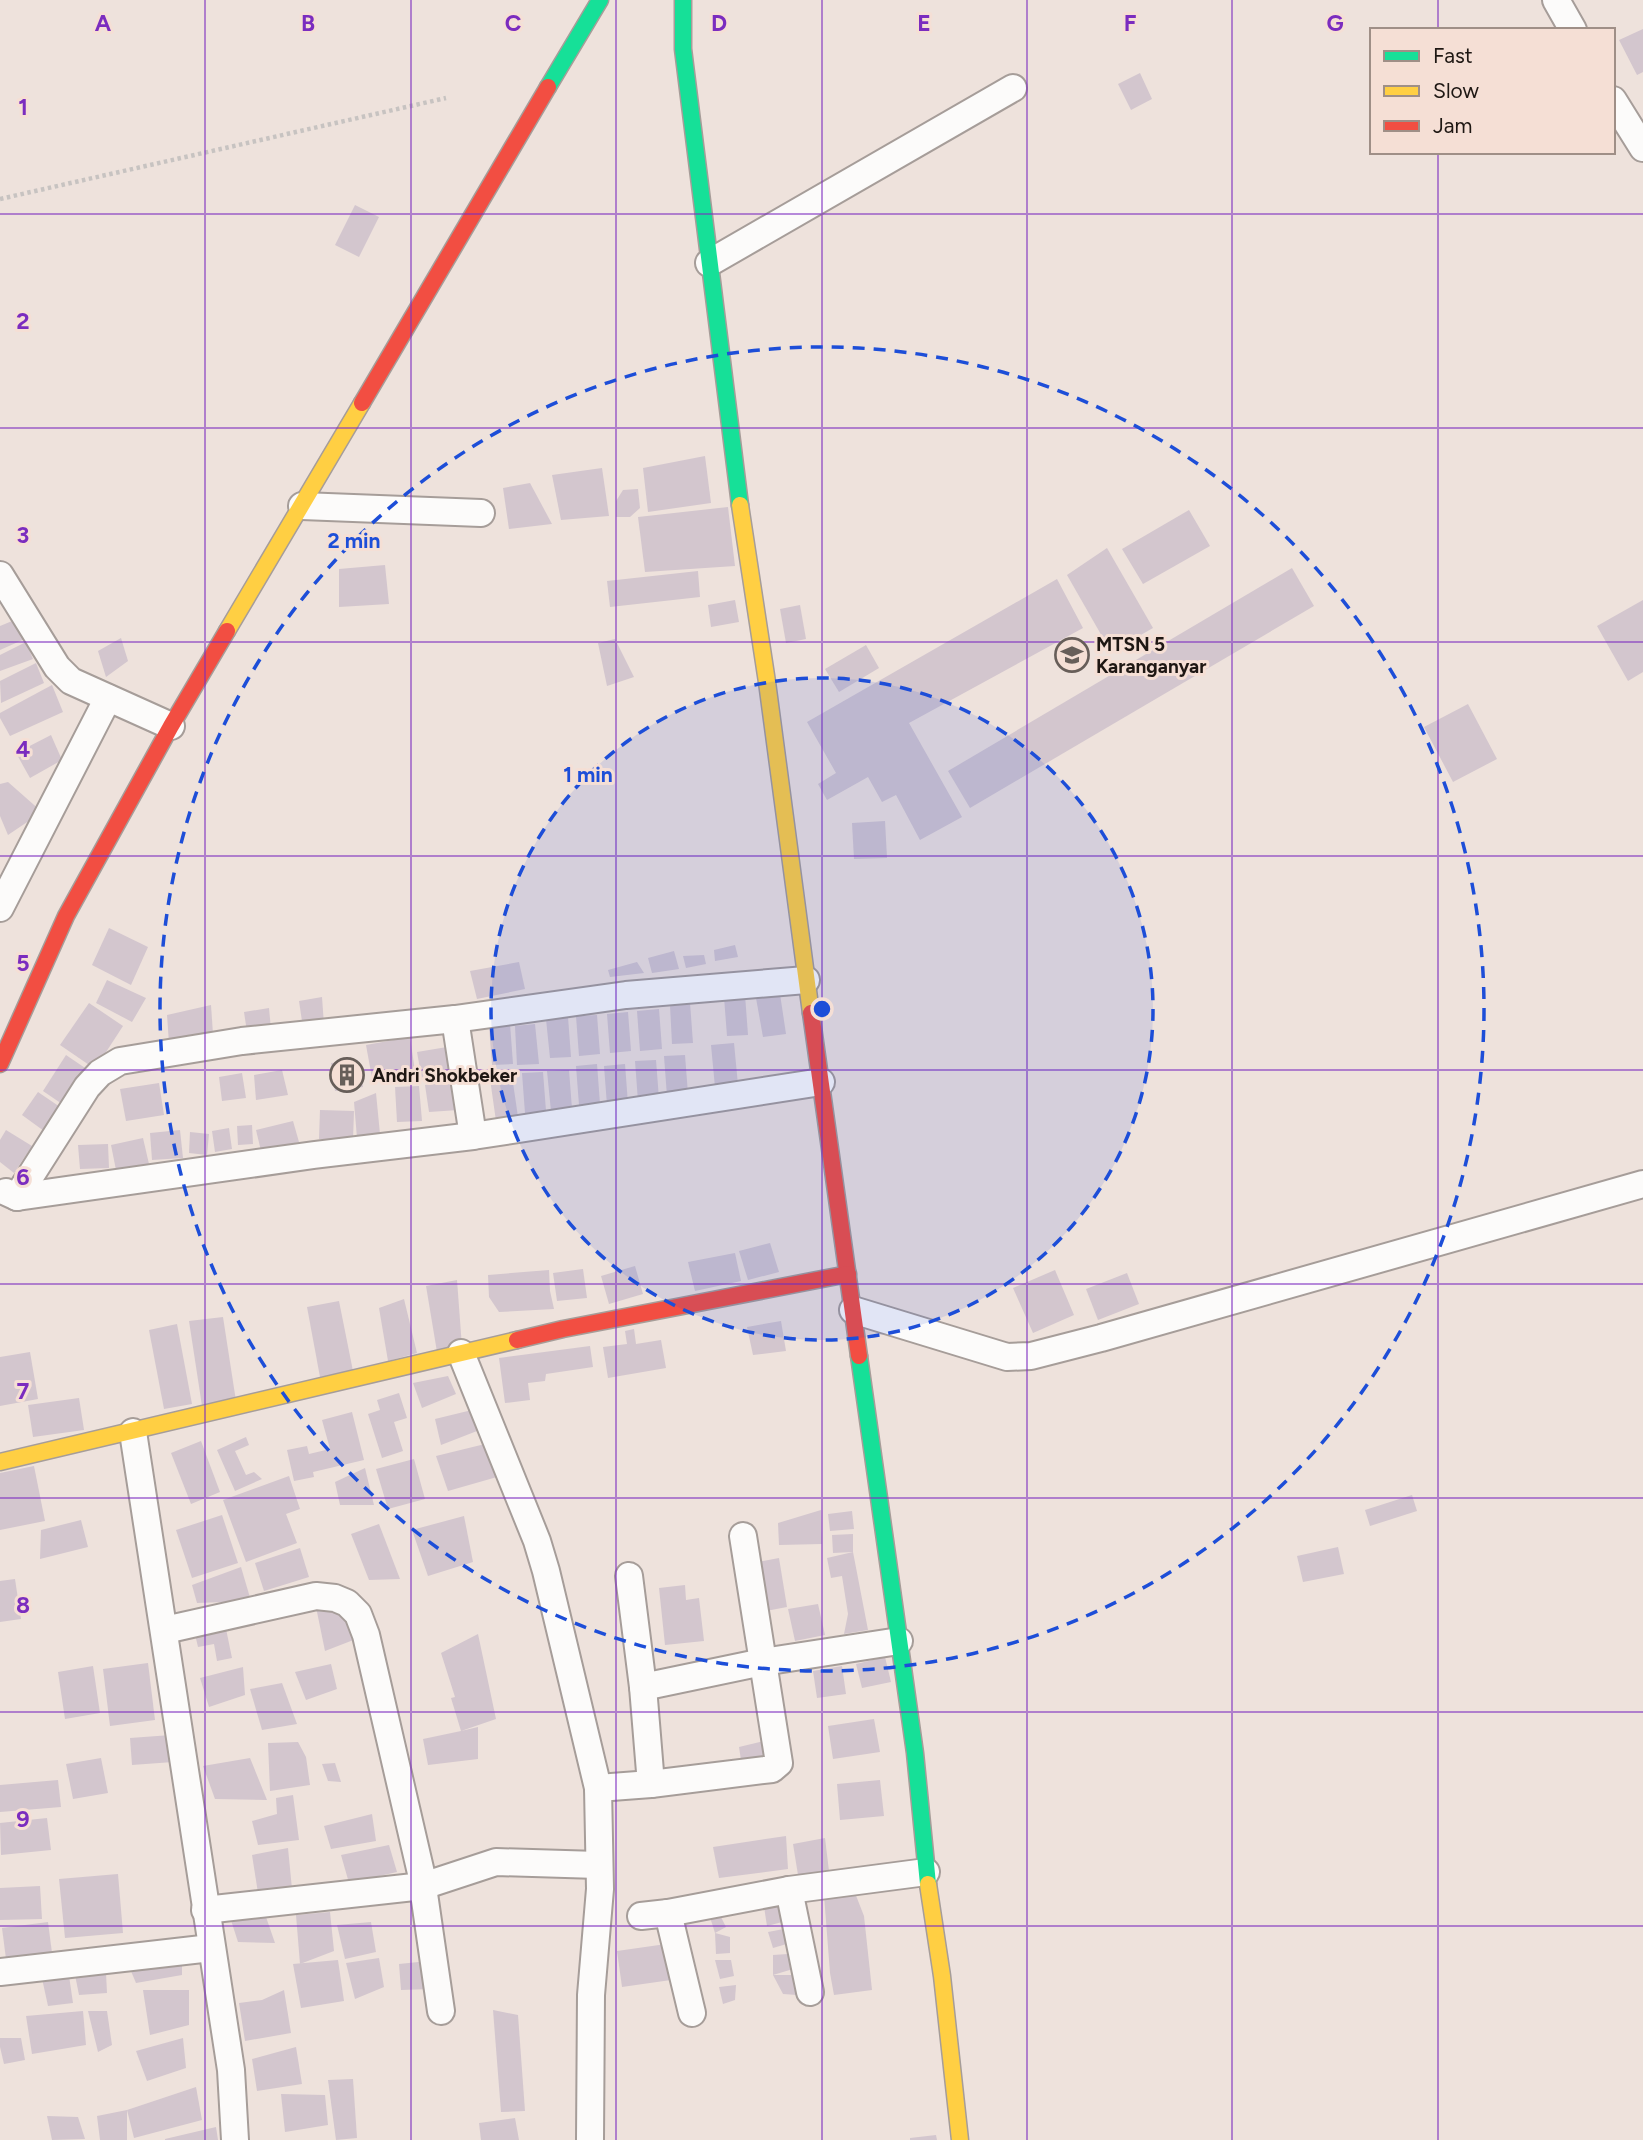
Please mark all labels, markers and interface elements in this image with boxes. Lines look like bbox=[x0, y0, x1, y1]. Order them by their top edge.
text: A bbox=[95, 9, 112, 37]
text: B bbox=[301, 9, 315, 37]
text: C bbox=[505, 9, 522, 37]
text: D bbox=[711, 9, 727, 37]
text: E bbox=[917, 9, 931, 37]
text: F bbox=[1124, 9, 1137, 37]
text: G bbox=[1326, 9, 1344, 37]
legend bbox=[1370, 28, 1615, 154]
text: Fast bbox=[1433, 43, 1473, 68]
text: Slow bbox=[1433, 78, 1479, 103]
text: 1 bbox=[18, 93, 28, 121]
text: Jam bbox=[1433, 113, 1472, 138]
text: 2 bbox=[16, 307, 30, 335]
text: 3 bbox=[17, 521, 29, 549]
text: 2 min bbox=[328, 528, 380, 553]
place label: MTSN 5 Karanganyar bbox=[1096, 633, 1206, 678]
school or university icon: MTSN 5 Karanganyar bbox=[1053, 636, 1091, 674]
text: 4 bbox=[16, 735, 30, 763]
text: 1 min bbox=[563, 762, 613, 787]
text: 5 bbox=[16, 949, 30, 977]
centre of rings bbox=[810, 997, 834, 1021]
building icon: Andri Shokbeker bbox=[328, 1056, 366, 1094]
place label: Andri Shokbeker bbox=[372, 1064, 517, 1087]
text: 6 bbox=[16, 1163, 30, 1191]
text: 7 bbox=[17, 1377, 30, 1405]
text: 8 bbox=[16, 1591, 30, 1619]
text: 9 bbox=[16, 1805, 30, 1833]

